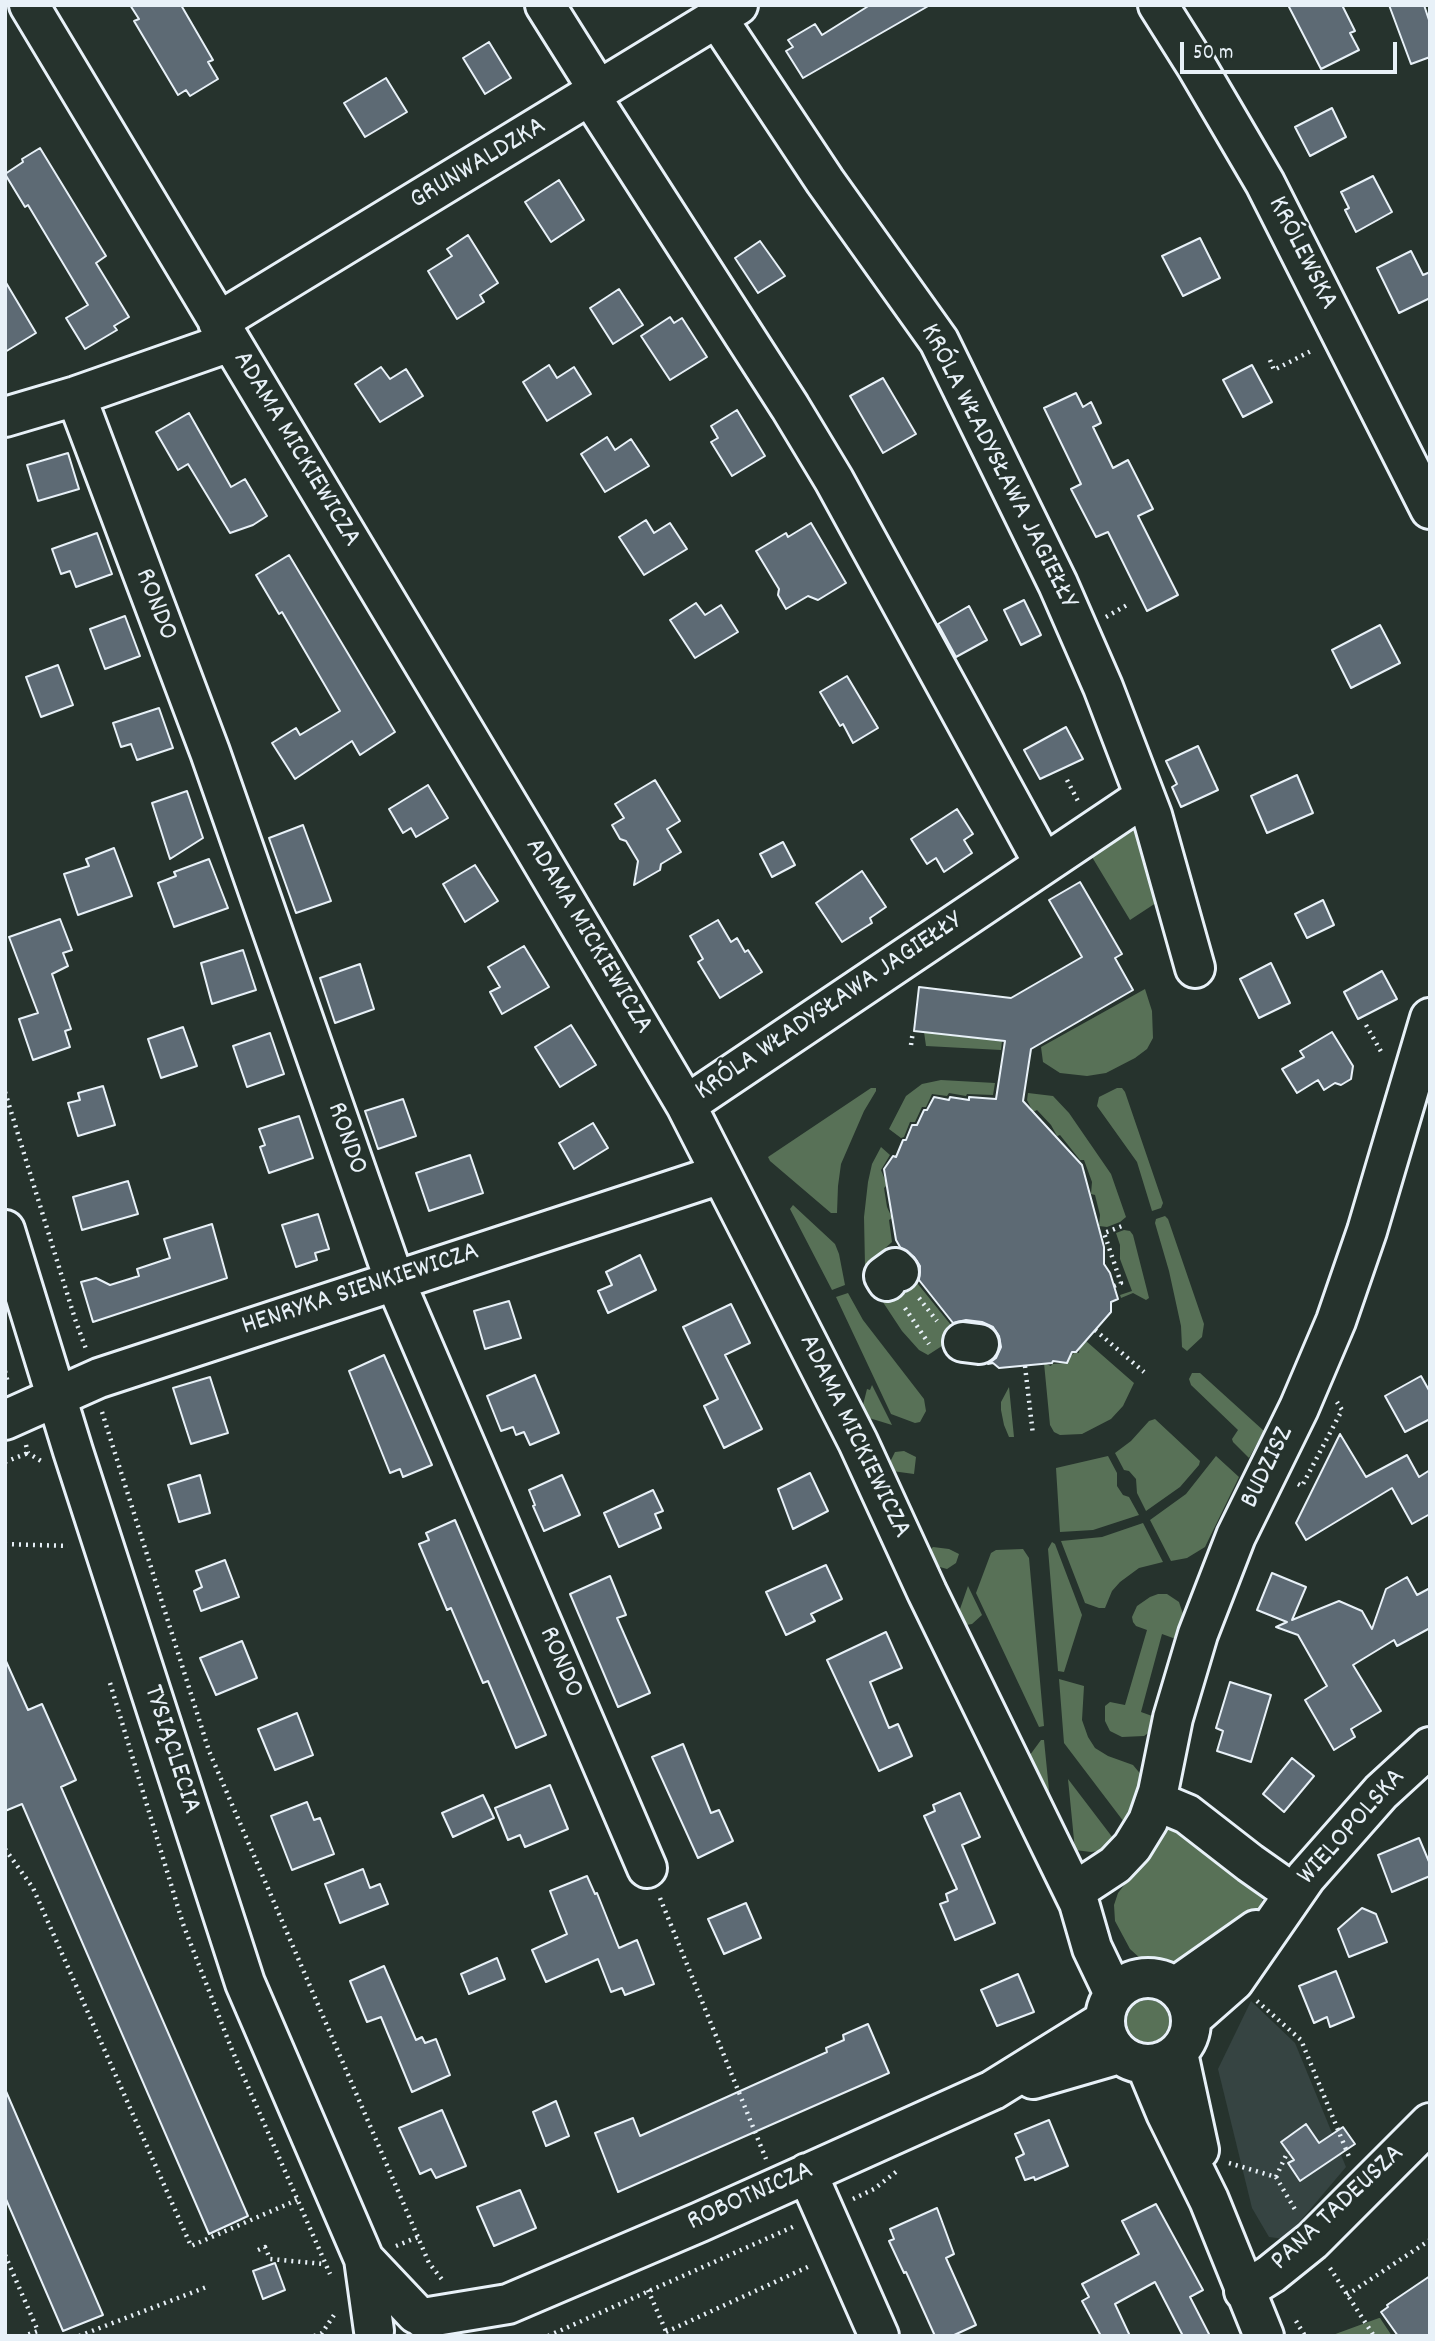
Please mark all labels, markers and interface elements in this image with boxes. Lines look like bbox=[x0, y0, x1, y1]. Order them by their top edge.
scale bar bbox=[1183, 28, 1400, 72]
text: 50 m bbox=[1193, 39, 1233, 69]
street label: GRUNWALDZKA bbox=[405, 111, 553, 219]
street label: KRÓLEWSKA bbox=[1258, 192, 1344, 316]
street label: KRÓLA WŁADYSŁAWA JAGIEŁŁY bbox=[911, 319, 1083, 615]
street label: ADAMA MICKIEWICZA bbox=[223, 346, 367, 554]
street label: RONDO bbox=[125, 564, 183, 646]
street label: ADAMA MICKIEWICZA bbox=[515, 833, 659, 1041]
street label: KRÓLA WŁADYSŁAWA JAGIEŁŁY bbox=[690, 906, 970, 1110]
street label: RONDO bbox=[317, 1099, 373, 1179]
street label: HENRYKA SIENKIEWICZA bbox=[238, 1237, 484, 1345]
street label: ADAMA MICKIEWICZA bbox=[789, 1330, 917, 1544]
street label: BUDZISZ bbox=[1235, 1422, 1303, 1514]
street label: RONDO bbox=[529, 1622, 589, 1704]
street label: TYSIĄCLECIA bbox=[133, 1681, 207, 1819]
street label: WIELOPOLSKA bbox=[1292, 1763, 1414, 1893]
street label: PANA TADEUSZA bbox=[1265, 2139, 1413, 2279]
street label: ROBOTNICZA bbox=[683, 2155, 819, 2241]

